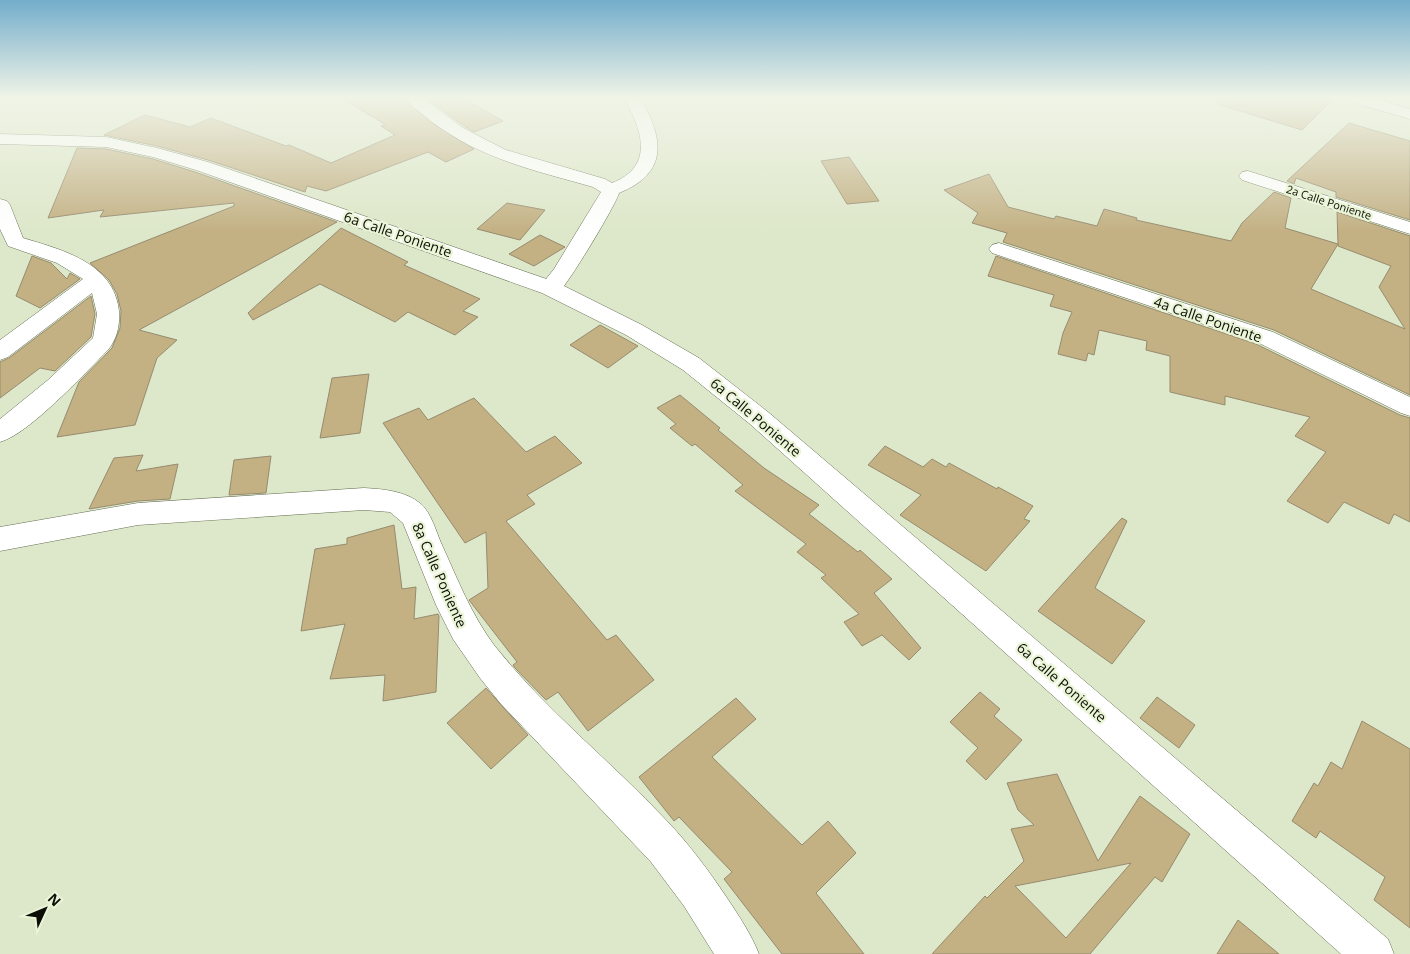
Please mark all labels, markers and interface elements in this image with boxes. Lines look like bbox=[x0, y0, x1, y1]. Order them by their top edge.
street label: 2a Calle Poniente bbox=[1285, 181, 1373, 223]
street label: 6a Calle Poniente bbox=[342, 207, 455, 261]
street label: 4a Calle Poniente bbox=[1152, 292, 1265, 346]
street label: 6a Calle Poniente bbox=[707, 373, 805, 461]
street label: 8a Calle Poniente bbox=[408, 520, 472, 631]
street label: 6a Calle Poniente bbox=[1013, 638, 1111, 726]
north arrow bbox=[20, 884, 70, 934]
text: N bbox=[44, 889, 66, 910]

